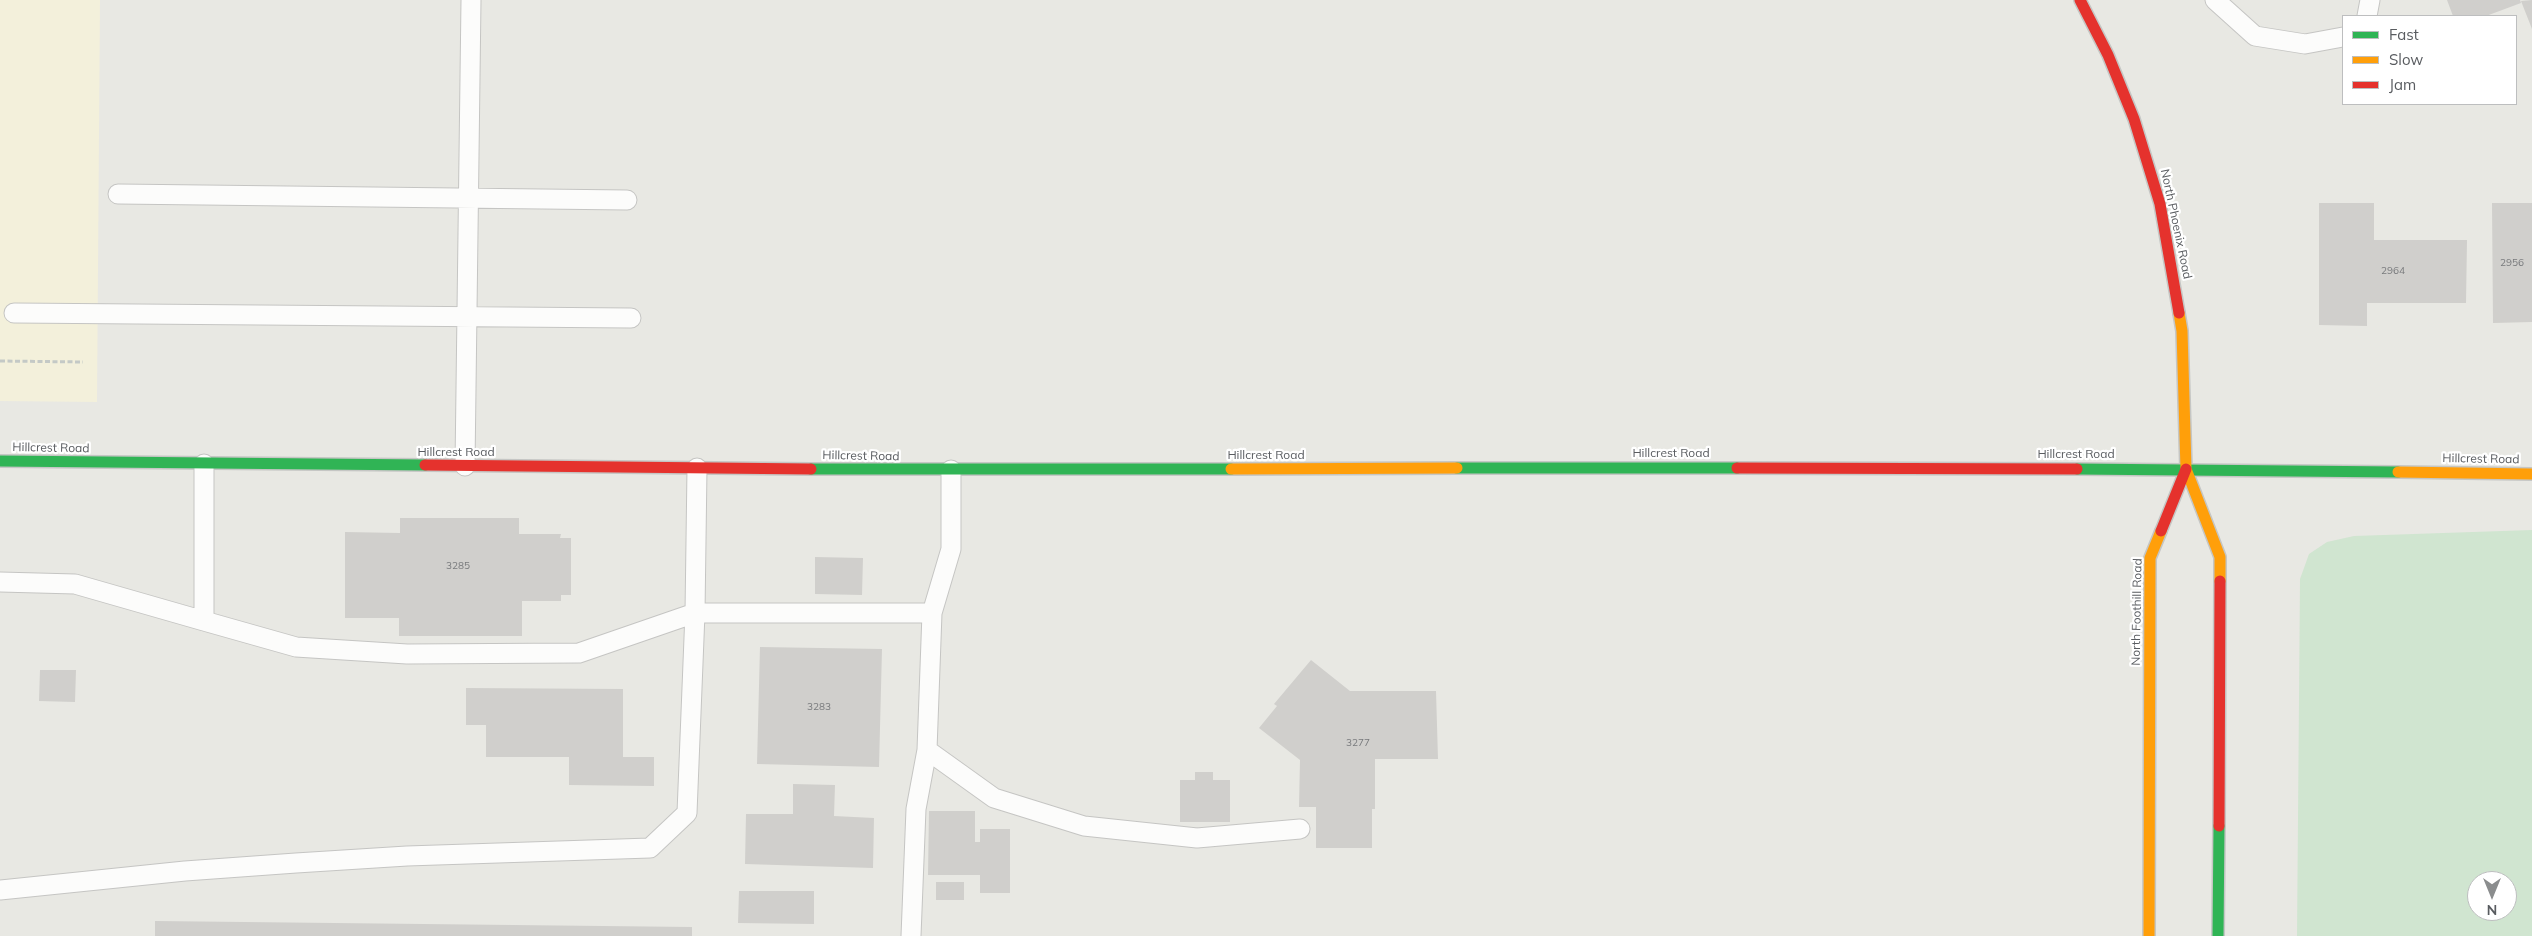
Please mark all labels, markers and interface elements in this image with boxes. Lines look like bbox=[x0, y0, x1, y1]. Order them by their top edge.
legend bbox=[2342, 15, 2517, 105]
text: Fast bbox=[2389, 25, 2419, 44]
text: Slow bbox=[2389, 50, 2423, 69]
text: Jam bbox=[2389, 75, 2416, 94]
street label: North Phoenix Road bbox=[2157, 168, 2195, 280]
house number: 2956 bbox=[2500, 257, 2524, 269]
house number: 2964 bbox=[2381, 265, 2405, 277]
street label: Hillcrest Road bbox=[12, 440, 90, 456]
street label: Hillcrest Road bbox=[417, 445, 495, 459]
street label: Hillcrest Road bbox=[1632, 446, 1710, 460]
street label: Hillcrest Road bbox=[2037, 447, 2115, 461]
street label: Hillcrest Road bbox=[822, 448, 900, 464]
street label: Hillcrest Road bbox=[1227, 448, 1305, 462]
street label: Hillcrest Road bbox=[2442, 451, 2520, 467]
street label: North Foothill Road bbox=[2129, 558, 2145, 666]
house number: 3285 bbox=[446, 560, 470, 572]
house number: 3283 bbox=[807, 701, 831, 713]
house number: 3277 bbox=[1346, 737, 1370, 749]
north arrow bbox=[2467, 871, 2517, 921]
text: N bbox=[2487, 901, 2497, 919]

